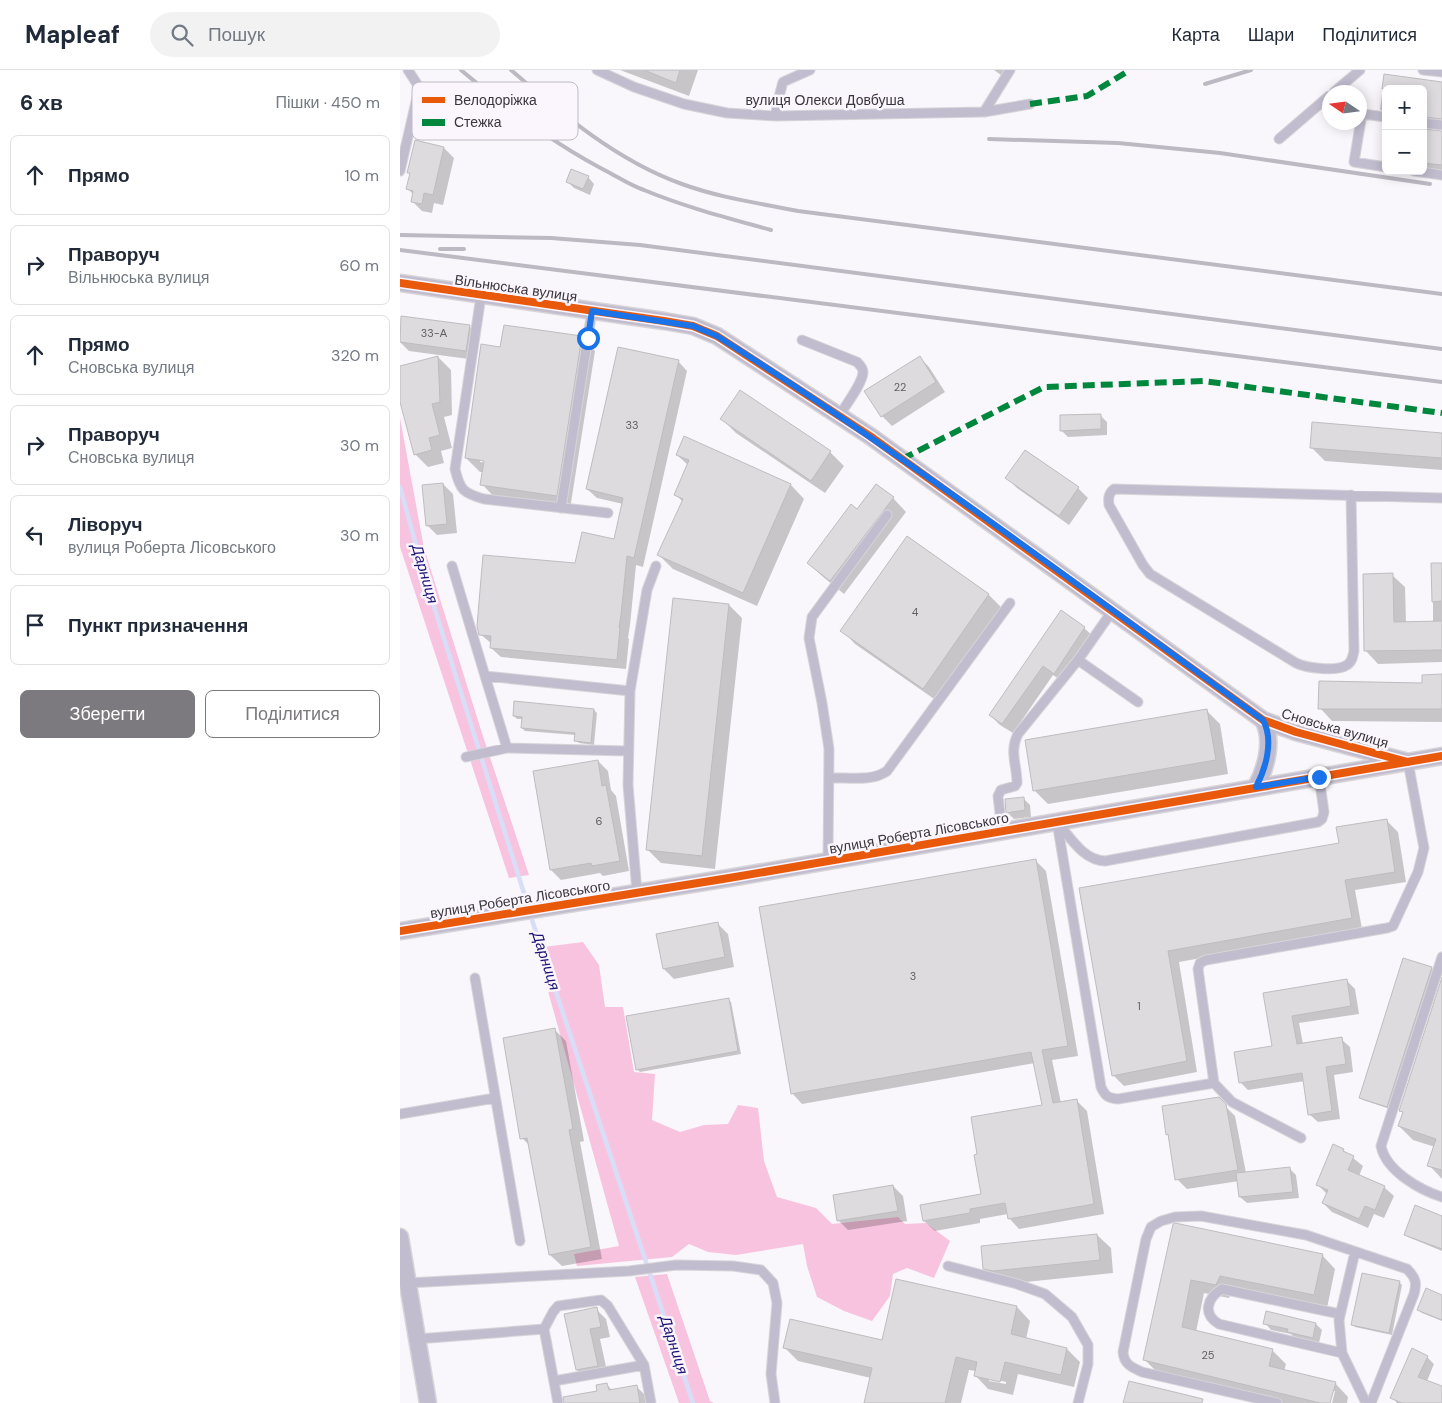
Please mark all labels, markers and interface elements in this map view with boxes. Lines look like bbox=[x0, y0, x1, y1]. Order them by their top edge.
search box bbox=[150, 12, 500, 57]
text: Mapleaf bbox=[25, 19, 120, 50]
icon: search bbox=[168, 21, 196, 49]
text: Пошук bbox=[208, 22, 265, 47]
text: Карта bbox=[1172, 23, 1220, 47]
text: Шари bbox=[1248, 23, 1294, 47]
text: Поділитися bbox=[1322, 23, 1417, 47]
legend bbox=[412, 82, 578, 140]
north arrow bbox=[1322, 85, 1367, 130]
map controls bbox=[1382, 85, 1427, 175]
button: + bbox=[1382, 85, 1427, 130]
text: 6 хв bbox=[20, 89, 63, 117]
text: Велодоріжка bbox=[454, 91, 537, 109]
street label: вулиця Олекси Довбуша bbox=[745, 91, 905, 109]
text: Пішки · 450 m bbox=[276, 92, 380, 113]
text: Стежка bbox=[454, 113, 502, 131]
button: − bbox=[1382, 130, 1427, 175]
icon: ahead bbox=[21, 161, 49, 189]
text: Прямо bbox=[68, 163, 130, 188]
text: 10 m bbox=[345, 165, 379, 186]
text: Праворуч bbox=[68, 242, 160, 267]
icon: right bbox=[21, 251, 49, 279]
text: 60 m bbox=[339, 255, 379, 276]
text: Вільнюська вулиця bbox=[68, 267, 209, 288]
street label: Вільнюська вулиця bbox=[453, 270, 579, 306]
house number: 33-А bbox=[421, 326, 448, 340]
route start bbox=[577, 327, 600, 350]
text: Прямо bbox=[68, 332, 130, 357]
icon: ahead bbox=[21, 341, 49, 369]
text: 320 m bbox=[331, 345, 379, 366]
text: Сновська вулиця bbox=[68, 357, 194, 378]
house number: 22 bbox=[894, 380, 906, 394]
house number: 33 bbox=[625, 418, 639, 432]
text: Праворуч bbox=[68, 422, 160, 447]
icon: right bbox=[21, 431, 49, 459]
text: 30 m bbox=[340, 435, 379, 456]
text: Сновська вулиця bbox=[68, 447, 194, 468]
text: Ліворуч bbox=[68, 512, 143, 537]
icon: left bbox=[21, 521, 49, 549]
text: 30 m bbox=[340, 525, 379, 546]
text: вулиця Роберта Лісовського bbox=[68, 537, 276, 558]
water label: Дарниця bbox=[407, 540, 443, 606]
house number: 4 bbox=[912, 605, 919, 619]
icon: arrive bbox=[21, 611, 49, 639]
text: Пункт призначення bbox=[68, 613, 248, 638]
button: Зберегти bbox=[20, 690, 195, 738]
button: Поділитися bbox=[205, 690, 380, 738]
street label: Сновська вулиця bbox=[1279, 704, 1391, 752]
route end bbox=[1308, 766, 1331, 789]
street label: вулиця Роберта Лісовського bbox=[828, 808, 1010, 858]
house number: 6 bbox=[596, 814, 603, 828]
street label: вулиця Роберта Лісовського bbox=[429, 876, 611, 922]
water label: Дарниця bbox=[527, 927, 565, 993]
house number: 3 bbox=[910, 969, 916, 983]
house number: 1 bbox=[1137, 999, 1141, 1013]
water label: Дарниця bbox=[655, 1311, 693, 1377]
house number: 25 bbox=[1201, 1348, 1215, 1362]

